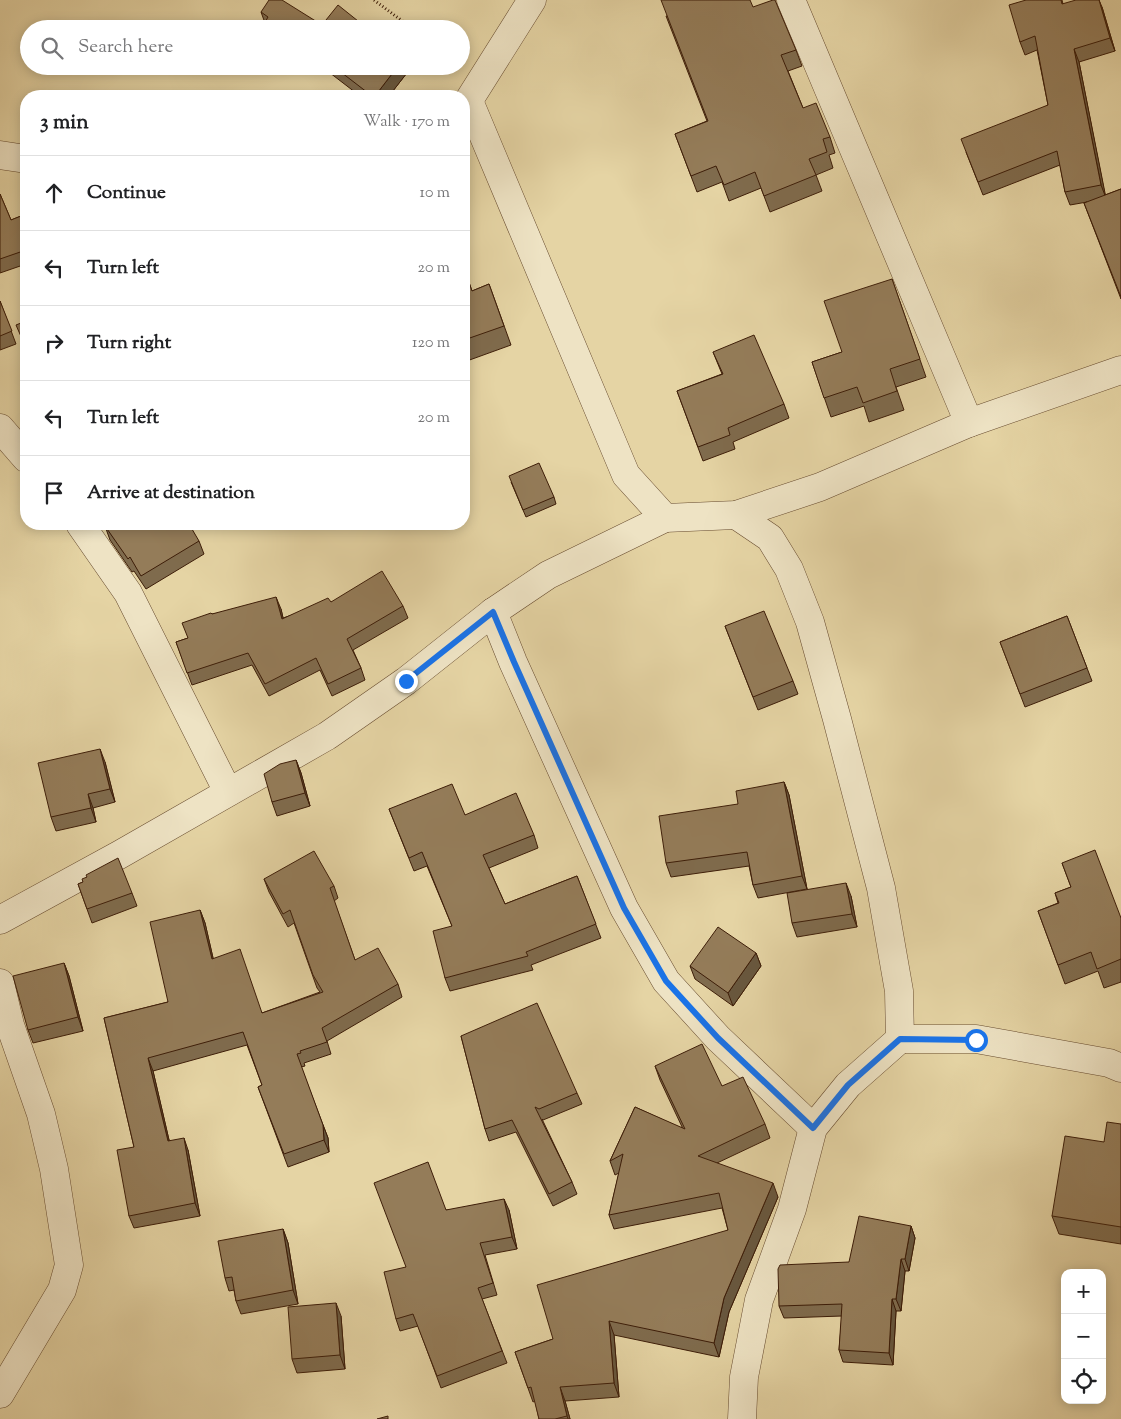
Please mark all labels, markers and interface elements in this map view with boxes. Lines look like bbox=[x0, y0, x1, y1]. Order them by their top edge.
search box bbox=[20, 20, 470, 75]
icon: search bbox=[38, 34, 66, 62]
text: Search here bbox=[78, 34, 173, 61]
text: 3 min bbox=[40, 108, 89, 138]
text: Walk · 170 m bbox=[363, 111, 450, 134]
icon: ahead bbox=[40, 179, 68, 207]
text: Continue bbox=[87, 180, 166, 207]
text: 10 m bbox=[420, 182, 450, 205]
icon: left bbox=[40, 254, 68, 282]
text: Turn left bbox=[87, 255, 159, 282]
text: 20 m bbox=[417, 257, 450, 280]
icon: right bbox=[40, 329, 68, 357]
text: Turn right bbox=[87, 330, 171, 357]
text: 120 m bbox=[412, 332, 450, 355]
icon: left bbox=[40, 404, 68, 432]
text: Turn left bbox=[87, 405, 159, 432]
text: 20 m bbox=[417, 407, 450, 430]
icon: arrive bbox=[40, 479, 68, 507]
text: Arrive at destination bbox=[87, 480, 255, 507]
route end bbox=[395, 670, 418, 693]
route start bbox=[965, 1029, 988, 1052]
map controls bbox=[1061, 1269, 1106, 1404]
button: + bbox=[1061, 1269, 1106, 1314]
button: − bbox=[1061, 1314, 1106, 1359]
button: locate bbox=[1061, 1359, 1106, 1404]

